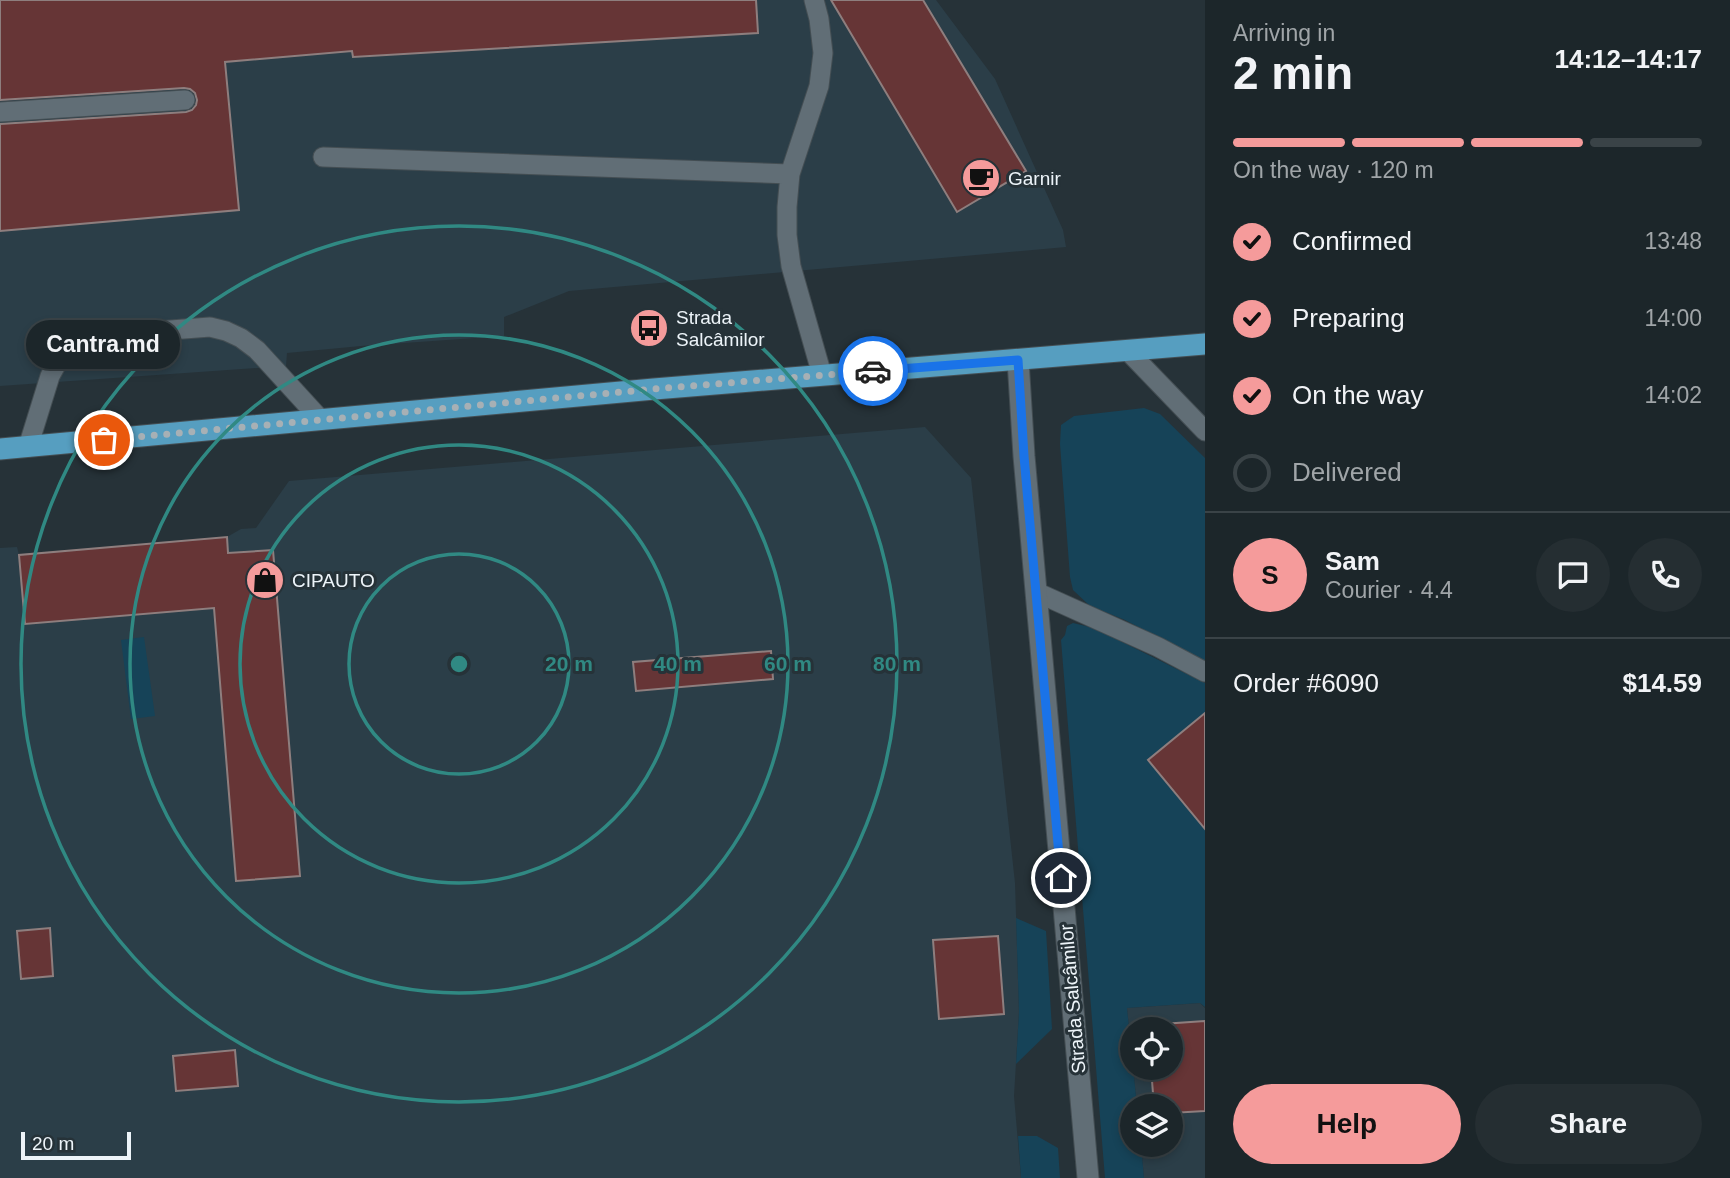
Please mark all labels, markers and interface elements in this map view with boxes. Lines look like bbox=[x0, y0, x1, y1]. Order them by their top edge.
text: Arriving in bbox=[1233, 20, 1335, 46]
text: 14:12–14:17 bbox=[1555, 44, 1702, 74]
text: 2 min bbox=[1233, 47, 1353, 99]
cafe icon: Garnir bbox=[960, 157, 1002, 199]
text: On the way · 120 m bbox=[1233, 157, 1434, 183]
place label: Garnir bbox=[1008, 168, 1061, 189]
icon: check bbox=[1233, 223, 1271, 261]
text: Confirmed bbox=[1292, 226, 1412, 256]
text: 13:48 bbox=[1644, 228, 1702, 254]
icon: check bbox=[1233, 300, 1271, 338]
text: Preparing bbox=[1292, 303, 1405, 333]
text: 14:00 bbox=[1644, 305, 1702, 331]
bus stop icon: Strada Salcâmilor bbox=[628, 307, 670, 349]
place label: Strada Salcâmilor bbox=[676, 307, 765, 350]
callout: Cantra.md bbox=[27, 321, 181, 370]
text: Cantra.md bbox=[46, 331, 160, 357]
courier bbox=[838, 336, 908, 406]
icon: car bbox=[854, 352, 892, 390]
icon: check bbox=[1233, 377, 1271, 415]
text: On the way bbox=[1292, 380, 1424, 410]
text: 14:02 bbox=[1644, 382, 1702, 408]
pin bbox=[74, 410, 134, 470]
icon: bag bbox=[85, 421, 123, 459]
text: Delivered bbox=[1292, 457, 1402, 487]
button: chat bbox=[1536, 538, 1610, 612]
button: phone bbox=[1628, 538, 1702, 612]
text: Sam bbox=[1325, 546, 1380, 576]
shop icon: CIPAUTO bbox=[244, 559, 286, 601]
text: S bbox=[1261, 560, 1279, 590]
place label: CIPAUTO bbox=[292, 570, 375, 591]
text: Courier · 4.4 bbox=[1325, 577, 1453, 603]
centre of rings bbox=[447, 652, 471, 676]
text: 20 m bbox=[545, 652, 593, 675]
text: 40 m bbox=[654, 652, 702, 675]
text: 60 m bbox=[764, 652, 812, 675]
text: 80 m bbox=[873, 652, 921, 675]
text: Order #6090 bbox=[1233, 668, 1379, 698]
text: $14.59 bbox=[1622, 668, 1702, 698]
pin bbox=[1031, 848, 1091, 908]
icon: home bbox=[1042, 859, 1080, 897]
street label: Strada Salcâmilor bbox=[1055, 923, 1089, 1075]
map controls bbox=[1120, 1017, 1183, 1157]
button: locate bbox=[1120, 1017, 1183, 1080]
button: Help bbox=[1233, 1084, 1461, 1164]
button: Share bbox=[1475, 1084, 1702, 1164]
button: layers bbox=[1120, 1094, 1183, 1157]
scale bar bbox=[21, 1129, 131, 1161]
text: 20 m bbox=[32, 1133, 74, 1154]

